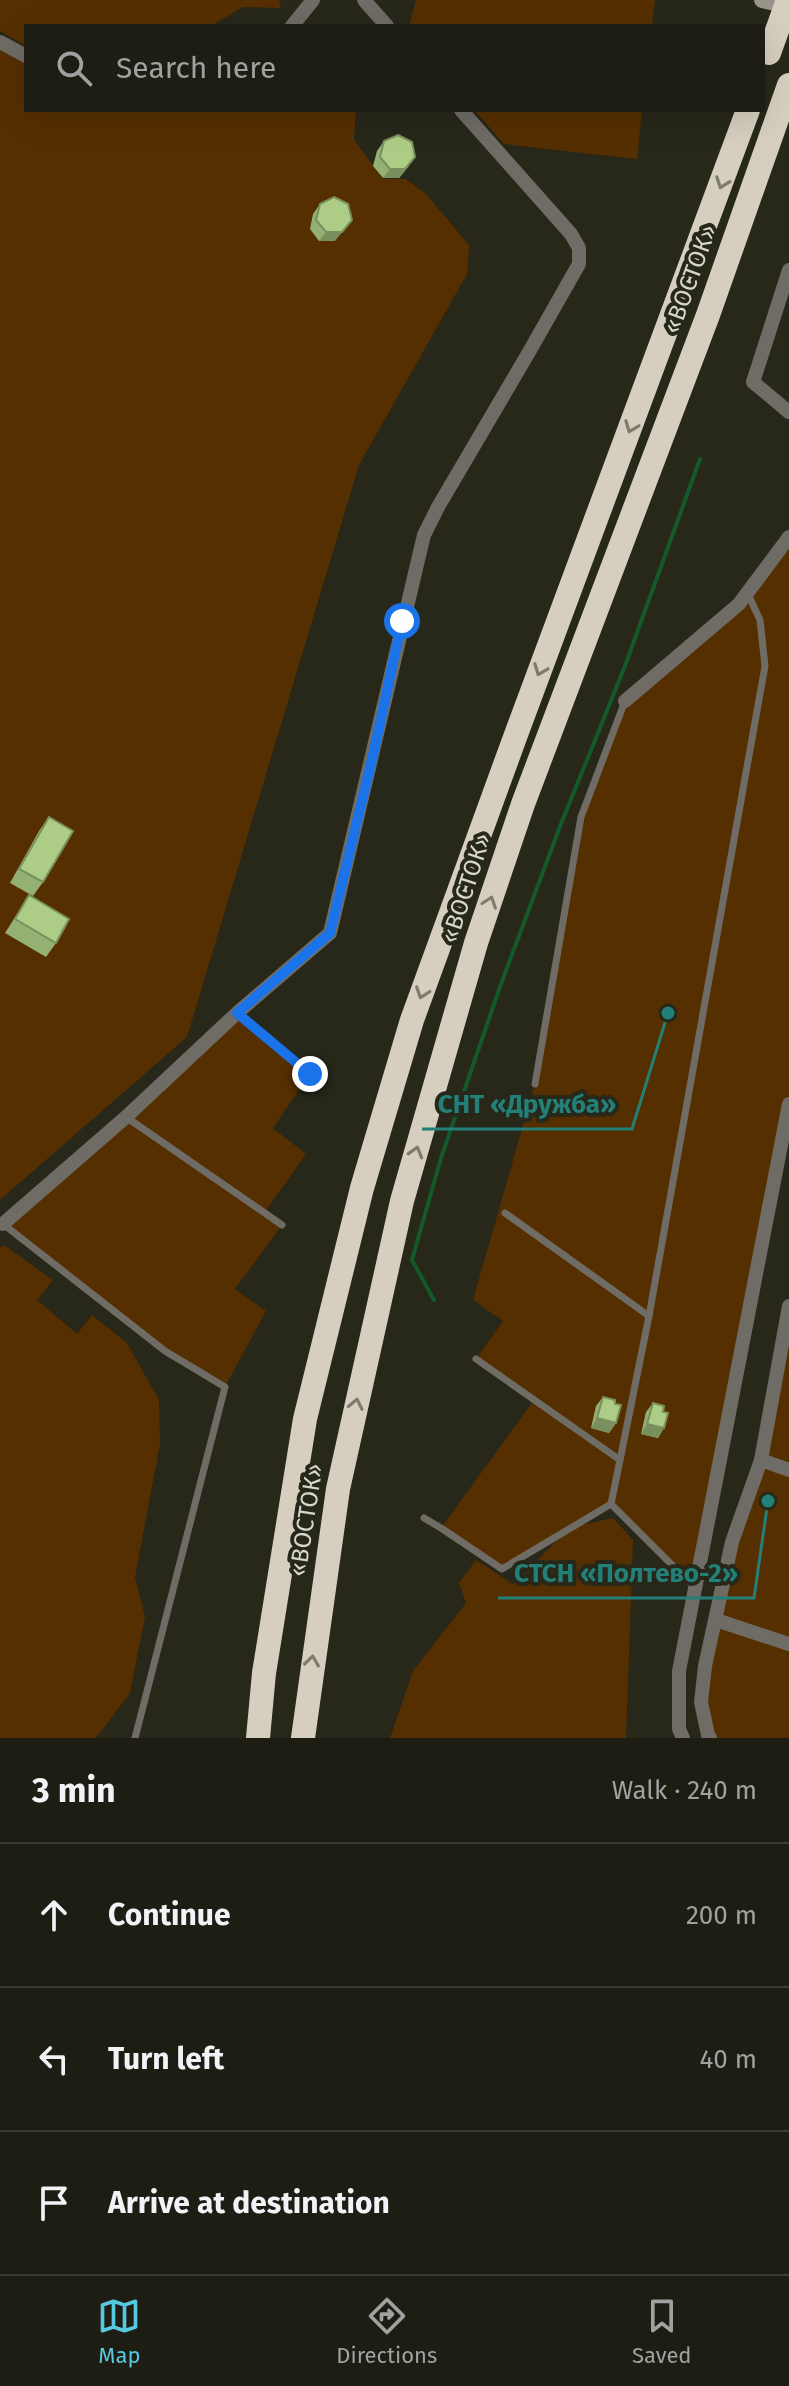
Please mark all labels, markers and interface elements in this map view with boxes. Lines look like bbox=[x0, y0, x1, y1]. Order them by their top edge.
search box bbox=[24, 24, 765, 112]
icon: search bbox=[52, 46, 96, 90]
text: Search here bbox=[116, 50, 276, 86]
one-way arrow bbox=[715, 175, 732, 189]
street label: «ВОСТОК» bbox=[657, 221, 723, 337]
one-way arrow bbox=[624, 419, 641, 433]
route start bbox=[384, 603, 420, 639]
one-way arrow bbox=[533, 663, 550, 677]
street label: «ВОСТОК» bbox=[435, 829, 497, 947]
one-way arrow bbox=[481, 896, 497, 910]
one-way arrow bbox=[415, 986, 431, 1000]
route end bbox=[292, 1056, 328, 1092]
callout: СНТ «Дружба» bbox=[422, 1079, 632, 1129]
text: СНТ «Дружба» bbox=[438, 1089, 616, 1120]
one-way arrow bbox=[407, 1145, 423, 1159]
one-way arrow bbox=[347, 1398, 364, 1412]
street label: «ВОСТОК» bbox=[283, 1461, 329, 1579]
callout: СТСН «Полтево-2» bbox=[498, 1548, 754, 1598]
text: СТСН «Полтево-2» bbox=[514, 1558, 738, 1589]
one-way arrow bbox=[303, 1654, 320, 1667]
text: 3 min bbox=[32, 1770, 116, 1811]
text: Walk · 240 m bbox=[612, 1775, 757, 1806]
icon: ahead bbox=[32, 1893, 76, 1937]
text: Continue bbox=[108, 1897, 231, 1933]
text: 200 m bbox=[686, 1900, 757, 1931]
icon: left bbox=[32, 2037, 76, 2081]
text: Turn left bbox=[108, 2041, 224, 2077]
text: 40 m bbox=[699, 2044, 757, 2075]
icon: arrive bbox=[32, 2181, 76, 2225]
text: Arrive at destination bbox=[108, 2185, 390, 2221]
tab: Map bbox=[97, 2294, 141, 2369]
tab: Directions bbox=[336, 2294, 437, 2369]
tab: Saved bbox=[632, 2294, 692, 2369]

